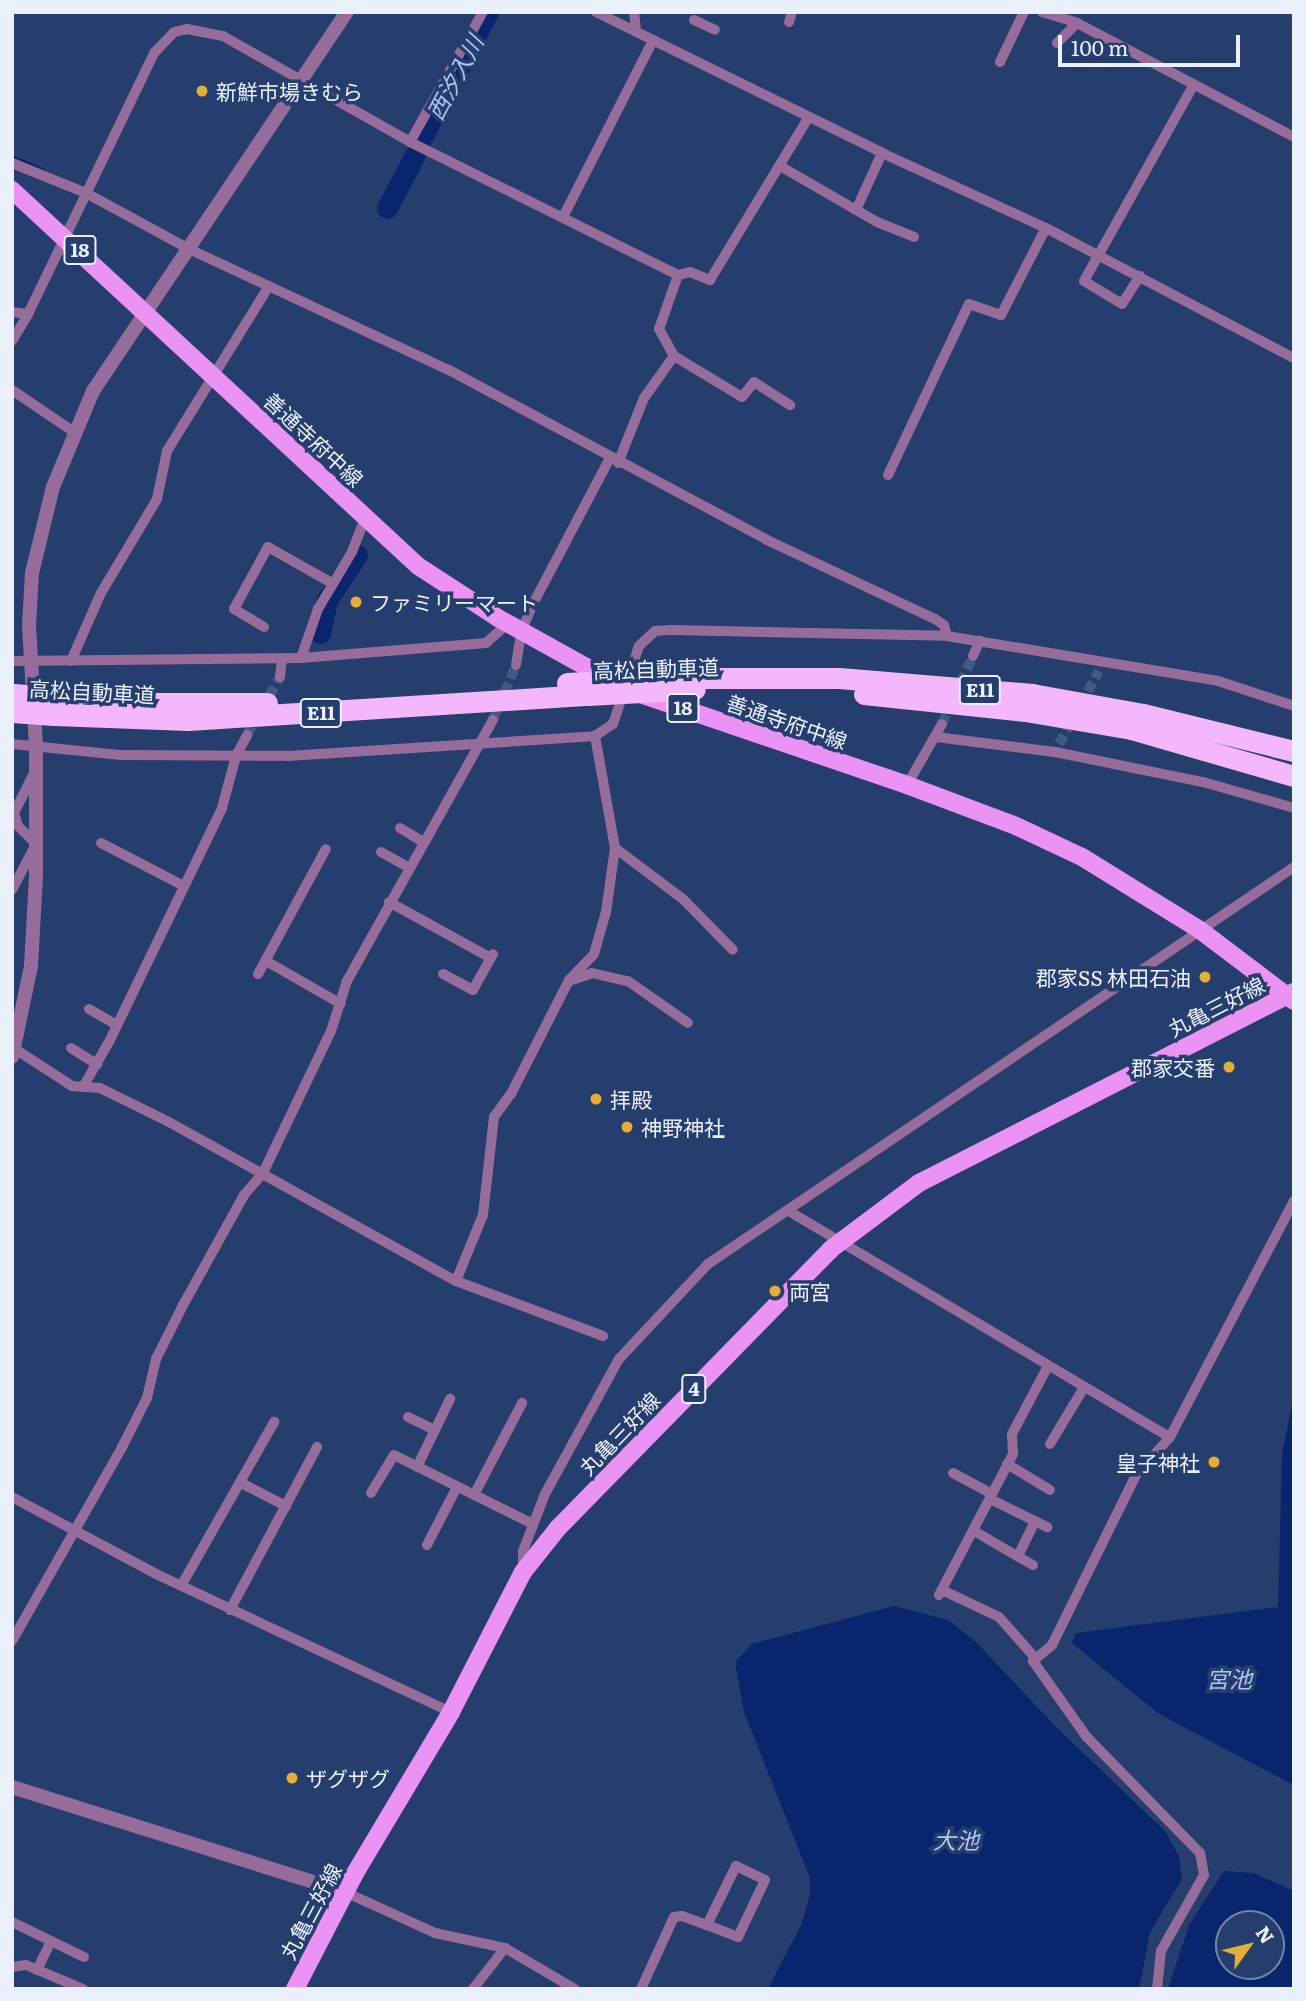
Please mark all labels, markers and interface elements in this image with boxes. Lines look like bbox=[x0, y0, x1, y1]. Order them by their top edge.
scale bar bbox=[1061, 21, 1243, 65]
water label: 西汐入川 bbox=[420, 30, 488, 124]
text: 100 m bbox=[1071, 31, 1128, 62]
place label: 新鮮市場きむら bbox=[216, 78, 363, 104]
marker: 新鮮市場きむら bbox=[194, 83, 210, 99]
road number: 18 bbox=[62, 234, 98, 266]
street label: 善通寺府中線 bbox=[259, 387, 369, 491]
place label: ファミリーマート bbox=[370, 589, 538, 615]
marker: ファミリーマート bbox=[348, 594, 364, 610]
street label: 高松自動車道 bbox=[593, 653, 719, 683]
road number: E11 bbox=[957, 674, 1003, 706]
street label: 高松自動車道 bbox=[28, 675, 156, 707]
street label: 善通寺府中線 bbox=[723, 689, 851, 753]
road number: 18 bbox=[666, 692, 700, 723]
road number: E11 bbox=[298, 698, 344, 728]
place label: 郡家SS 林田石油 bbox=[1036, 964, 1191, 990]
marker: 郡家SS 林田石油 bbox=[1197, 969, 1213, 985]
street label: 丸亀三好線 bbox=[1164, 971, 1268, 1041]
place label: 郡家交番 bbox=[1131, 1054, 1215, 1080]
marker: 郡家交番 bbox=[1221, 1059, 1237, 1075]
place label: 拝殿 bbox=[610, 1086, 652, 1112]
marker: 拝殿 bbox=[588, 1091, 604, 1107]
place label: 神野神社 bbox=[641, 1114, 725, 1140]
marker: 神野神社 bbox=[619, 1119, 635, 1135]
place label: 両宮 bbox=[789, 1278, 831, 1304]
marker: 両宮 bbox=[767, 1283, 783, 1299]
road number: 4 bbox=[680, 1373, 708, 1404]
street label: 丸亀三好線 bbox=[573, 1386, 665, 1480]
place label: 皇子神社 bbox=[1116, 1449, 1200, 1475]
marker: 皇子神社 bbox=[1206, 1454, 1222, 1470]
water label: 宮池 bbox=[1206, 1664, 1252, 1692]
place label: ザグザグ bbox=[306, 1765, 390, 1791]
marker: ザグザグ bbox=[284, 1770, 300, 1786]
water label: 大池 bbox=[933, 1825, 979, 1853]
street label: 丸亀三好線 bbox=[274, 1859, 346, 1963]
north arrow bbox=[1215, 1910, 1285, 1980]
text: N bbox=[1250, 1920, 1282, 1949]

